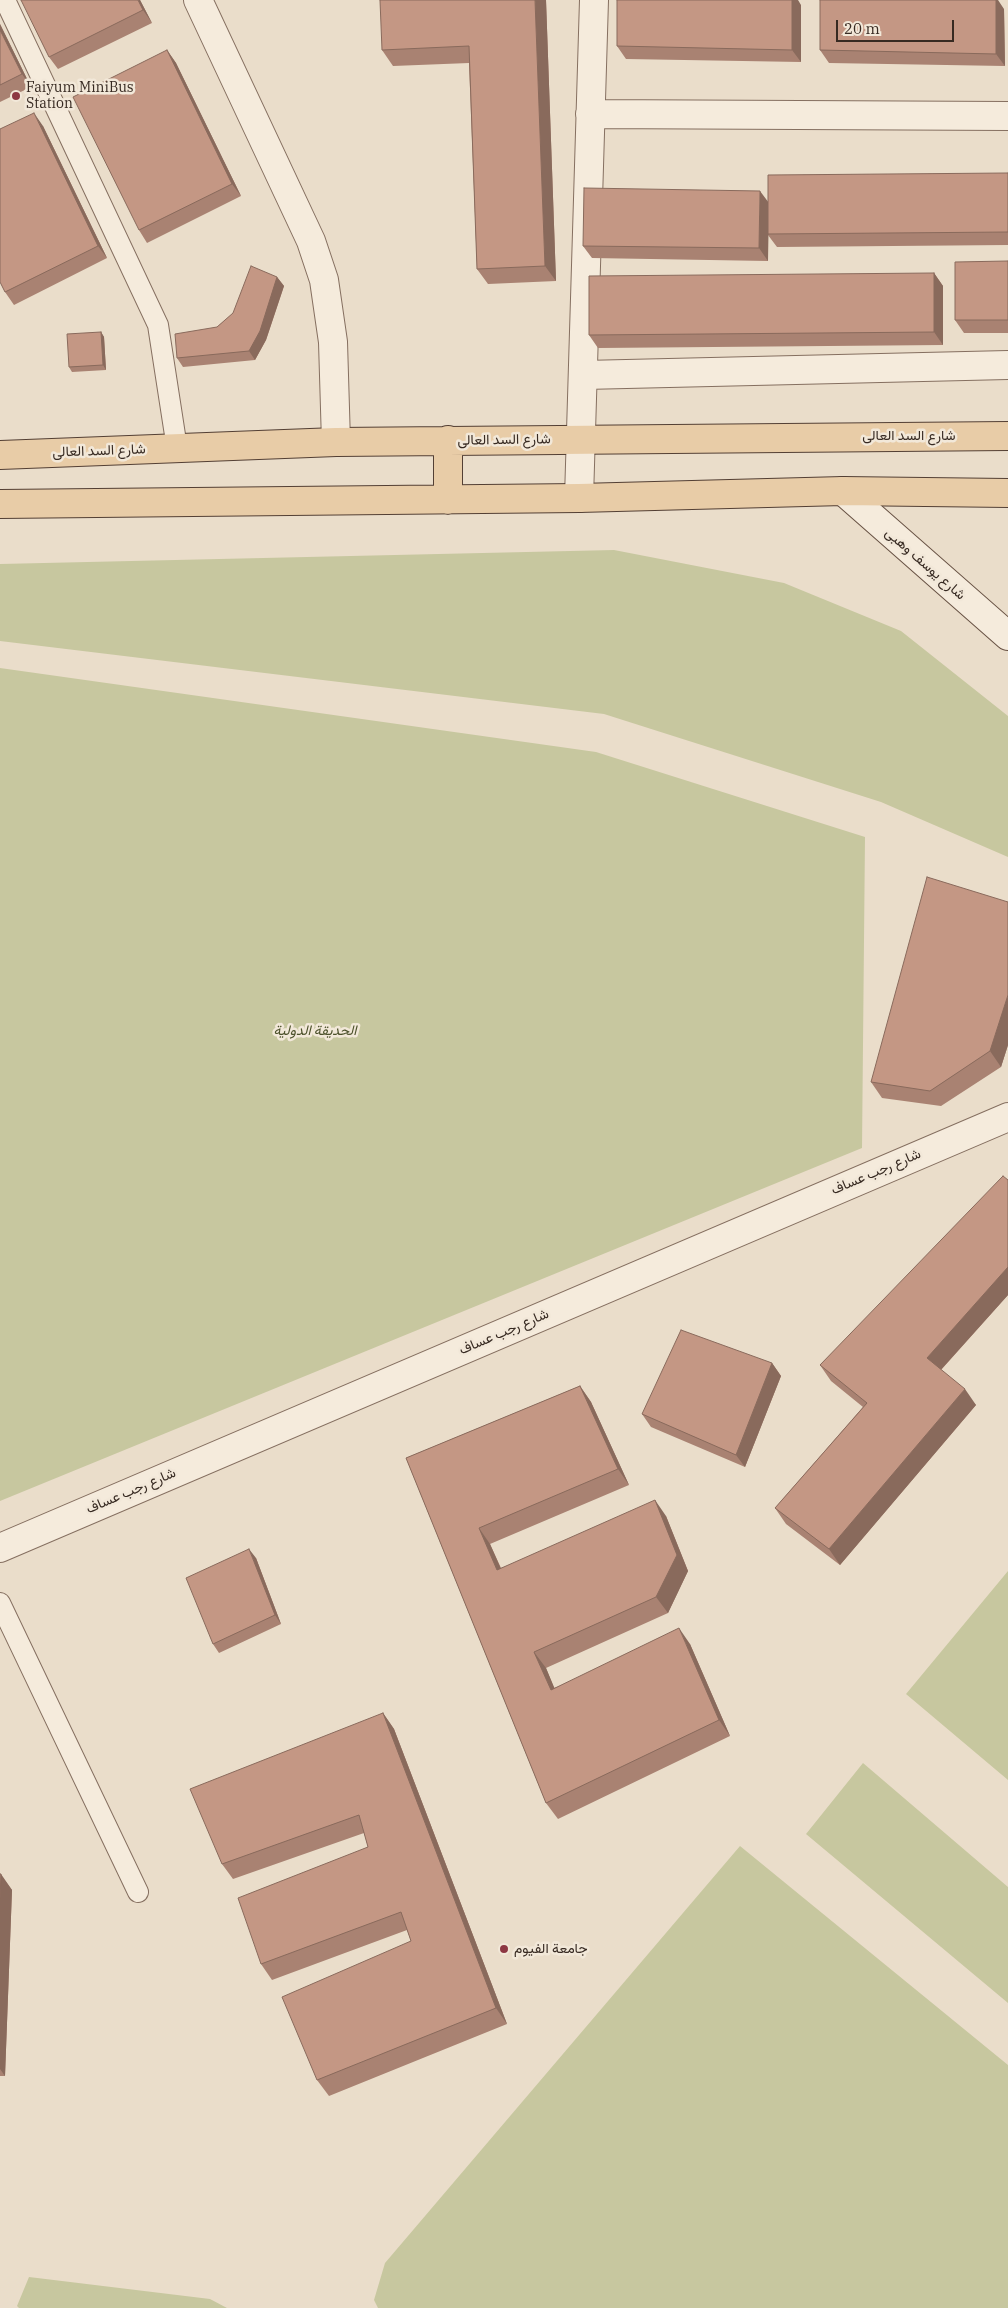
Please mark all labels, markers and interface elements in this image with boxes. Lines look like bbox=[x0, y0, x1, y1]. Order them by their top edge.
scale bar bbox=[838, 10, 956, 42]
text: 20 m bbox=[844, 19, 880, 38]
place label: Faiyum MiniBus Station bbox=[26, 80, 134, 112]
marker: Faiyum MiniBus Station bbox=[10, 90, 22, 102]
street label: شارع السد العالى bbox=[862, 428, 956, 444]
street label: شارع السد العالى bbox=[457, 431, 551, 449]
street label: شارع السد العالى bbox=[52, 441, 146, 461]
street label: شارع يوسف وهبى bbox=[881, 524, 969, 604]
park label: الحديقة الدولية bbox=[273, 1023, 357, 1039]
street label: شارع رجب عساف bbox=[829, 1146, 923, 1198]
street label: شارع رجب عساف bbox=[457, 1306, 551, 1358]
street label: شارع رجب عساف bbox=[84, 1465, 178, 1517]
place label: جامعة الفيوم bbox=[514, 1941, 588, 1957]
marker: جامعة الفيوم bbox=[498, 1943, 510, 1955]

